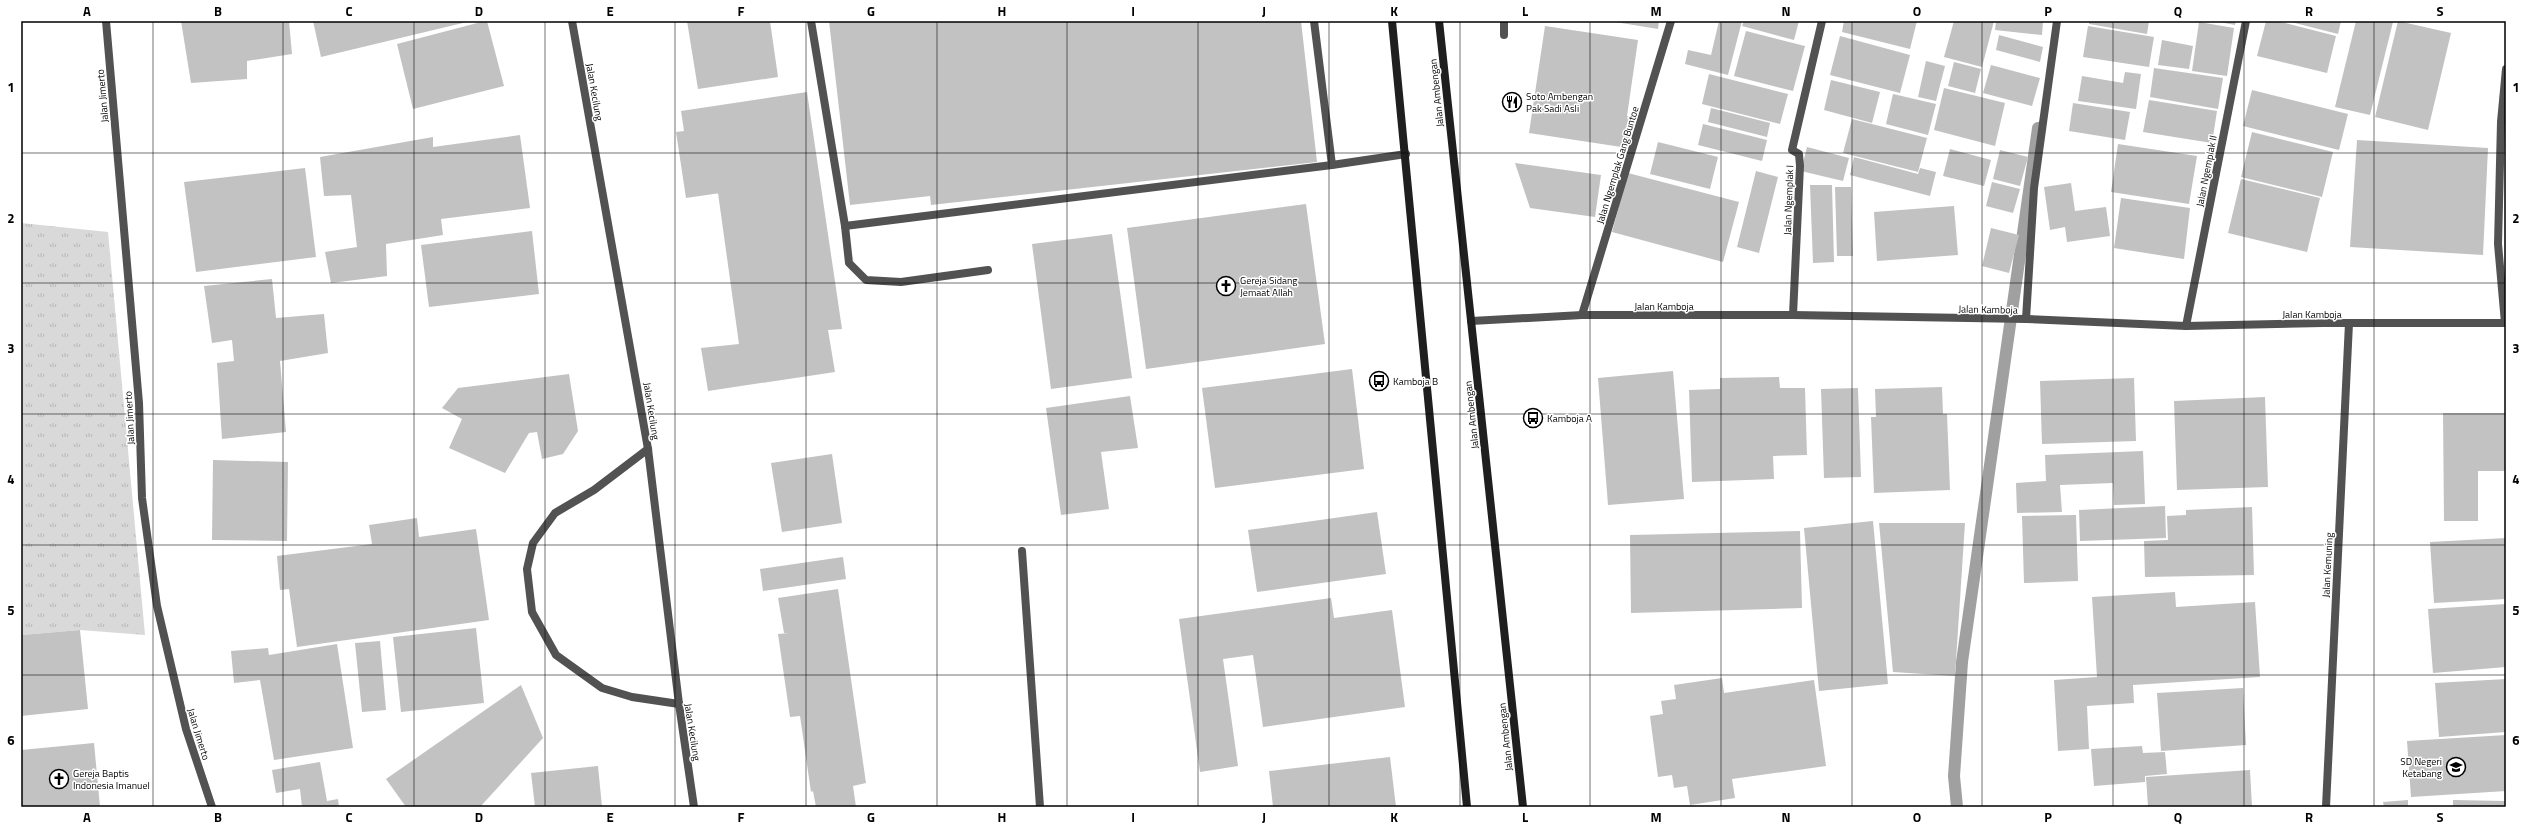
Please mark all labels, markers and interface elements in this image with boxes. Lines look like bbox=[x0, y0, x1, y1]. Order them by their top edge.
text: A bbox=[83, 1, 91, 21]
text: B bbox=[214, 1, 222, 21]
text: C bbox=[345, 1, 353, 21]
text: D bbox=[475, 1, 483, 21]
text: E bbox=[606, 1, 614, 21]
text: F bbox=[738, 1, 745, 21]
text: G bbox=[867, 1, 875, 21]
text: H bbox=[998, 1, 1006, 21]
text: I bbox=[1131, 1, 1135, 21]
text: J bbox=[1262, 1, 1266, 21]
text: K bbox=[1390, 1, 1398, 21]
text: L bbox=[1522, 1, 1528, 21]
text: M bbox=[1650, 1, 1662, 21]
text: N bbox=[1781, 1, 1791, 21]
text: O bbox=[1913, 1, 1921, 21]
text: P bbox=[2044, 1, 2052, 21]
text: Q bbox=[2174, 1, 2182, 21]
text: R bbox=[2305, 1, 2313, 21]
text: S bbox=[2436, 1, 2444, 21]
street label: Jalan Ambengan bbox=[1425, 58, 1448, 128]
street label: Jalan Kecilung bbox=[582, 62, 607, 122]
street label: Jalan Jimerto bbox=[93, 69, 112, 123]
text: 1 bbox=[7, 77, 15, 97]
text: 1 bbox=[2512, 77, 2520, 97]
place label: Soto Ambengan Pak Sadi Asli bbox=[1526, 89, 1593, 116]
restaurant icon: Soto Ambengan Pak Sadi Asli bbox=[1501, 91, 1523, 113]
street label: Jalan Ngemplak Gang Buntoe bbox=[1592, 105, 1643, 226]
street label: Jalan Ngemplak II bbox=[2192, 134, 2221, 208]
street label: Jalan Ngemplak I bbox=[1780, 165, 1797, 235]
text: 2 bbox=[7, 208, 15, 228]
text: 2 bbox=[2512, 208, 2520, 228]
place label: Gereja Sidang Jemaat Allah bbox=[1240, 273, 1297, 300]
church icon: Gereja Sidang Jemaat Allah bbox=[1215, 275, 1237, 297]
street label: Jalan Kamboja bbox=[1634, 299, 1694, 314]
street label: Jalan Kamboja bbox=[1958, 301, 2018, 318]
street label: Jalan Kamboja bbox=[2282, 307, 2342, 322]
text: 3 bbox=[7, 338, 15, 358]
text: 3 bbox=[2512, 338, 2520, 358]
bus stop icon: Kamboja B bbox=[1368, 370, 1390, 392]
place label: Kamboja B bbox=[1393, 374, 1438, 389]
street label: Jalan Ambengan bbox=[1460, 380, 1483, 450]
street label: Jalan Kecilung bbox=[640, 381, 663, 441]
street label: Jalan Jimerto bbox=[121, 391, 138, 445]
bus stop icon: Kamboja A bbox=[1522, 407, 1544, 429]
place label: Kamboja A bbox=[1547, 411, 1592, 426]
text: 4 bbox=[7, 469, 15, 489]
text: 4 bbox=[2512, 469, 2520, 489]
street label: Jalan Kemuning bbox=[2318, 532, 2337, 598]
text: 5 bbox=[7, 600, 15, 620]
text: 5 bbox=[2512, 600, 2520, 620]
street label: Jalan Kecilung bbox=[681, 702, 704, 762]
street label: Jalan Ambengan bbox=[1494, 702, 1517, 772]
street label: Jalan Jimerto bbox=[184, 706, 214, 762]
text: 6 bbox=[7, 730, 15, 750]
text: 6 bbox=[2512, 730, 2520, 750]
place label: SD Negeri Ketabang bbox=[2400, 754, 2442, 781]
school or university icon: SD Negeri Ketabang bbox=[2445, 756, 2467, 778]
place label: Gereja Baptis Indonesia Imanuel bbox=[73, 766, 150, 793]
church icon: Gereja Baptis Indonesia Imanuel bbox=[48, 768, 70, 790]
text: A bbox=[83, 807, 91, 827]
text: B bbox=[214, 807, 222, 827]
text: C bbox=[345, 807, 353, 827]
text: D bbox=[475, 807, 483, 827]
text: E bbox=[606, 807, 614, 827]
text: F bbox=[738, 807, 745, 827]
text: G bbox=[867, 807, 875, 827]
text: H bbox=[998, 807, 1006, 827]
text: I bbox=[1131, 807, 1135, 827]
text: J bbox=[1262, 807, 1266, 827]
text: K bbox=[1390, 807, 1398, 827]
text: L bbox=[1522, 807, 1528, 827]
text: M bbox=[1650, 807, 1662, 827]
text: N bbox=[1781, 807, 1791, 827]
text: O bbox=[1913, 807, 1921, 827]
text: P bbox=[2044, 807, 2052, 827]
text: Q bbox=[2174, 807, 2182, 827]
text: R bbox=[2305, 807, 2313, 827]
text: S bbox=[2436, 807, 2444, 827]

